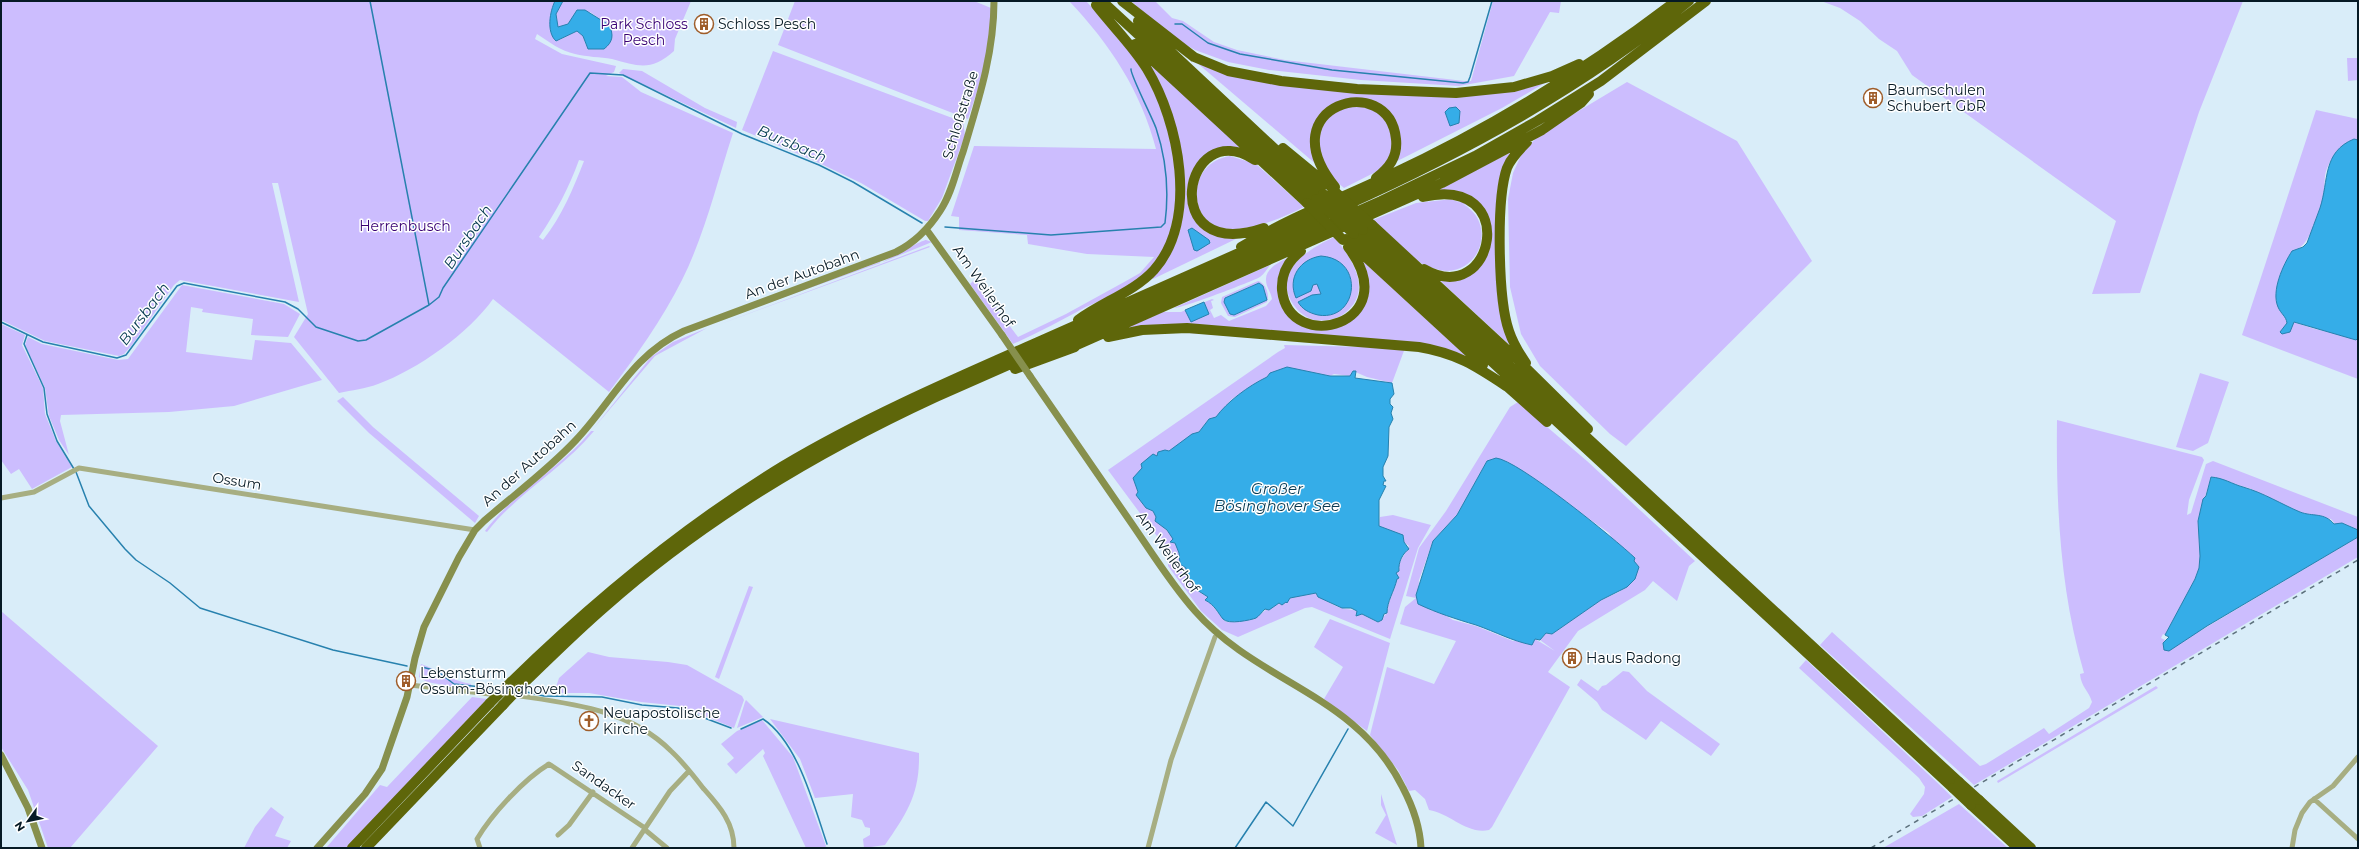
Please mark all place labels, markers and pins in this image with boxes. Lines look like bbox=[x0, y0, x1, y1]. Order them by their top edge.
building icon: Schloss Pesch bbox=[693, 13, 715, 35]
place label: Schloss Pesch bbox=[718, 15, 816, 33]
place label: Baumschulen Schubert GbR bbox=[1887, 81, 1986, 115]
building icon: Baumschulen Schubert GbR bbox=[1862, 87, 1884, 109]
building icon: Haus Radong bbox=[1561, 647, 1583, 669]
place label: Haus Radong bbox=[1586, 649, 1681, 667]
place label: Lebensturm Ossum-Bösinghoven bbox=[420, 664, 567, 698]
building icon: Lebensturm Ossum-Bösinghoven bbox=[395, 670, 417, 692]
place label: Neuapostolische Kirche bbox=[603, 704, 720, 738]
church icon: Neuapostolische Kirche bbox=[578, 710, 600, 732]

